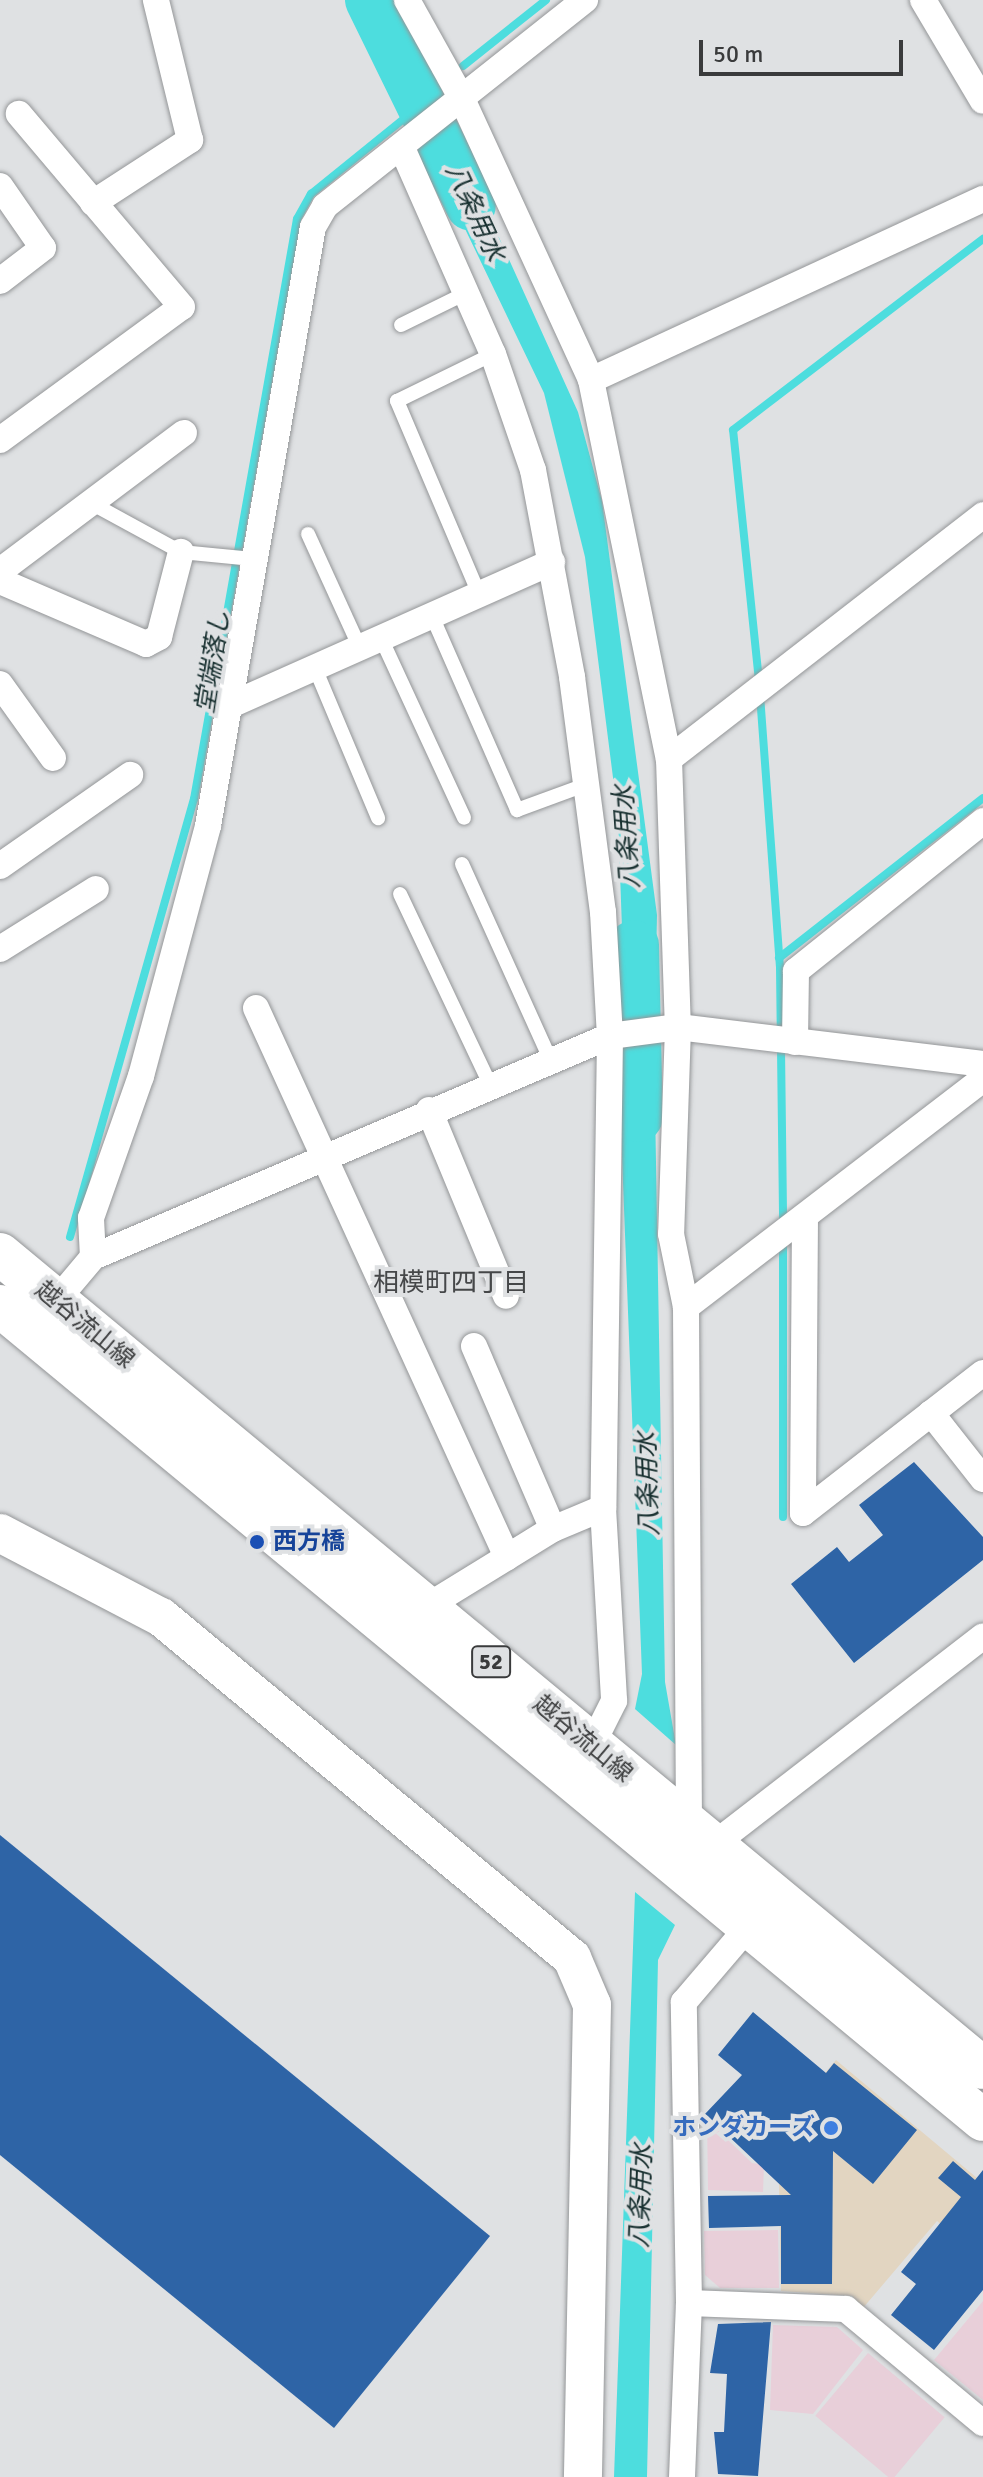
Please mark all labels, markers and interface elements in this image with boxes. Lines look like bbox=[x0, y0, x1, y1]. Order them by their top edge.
scale bar bbox=[703, 24, 907, 74]
text: 50 m bbox=[713, 39, 763, 69]
water label: 八条用水 bbox=[438, 159, 510, 267]
water label: 堂端落し bbox=[190, 608, 238, 716]
water label: 八条用水 bbox=[609, 784, 647, 890]
district label: 相模町四丁目 bbox=[373, 1268, 529, 1300]
street label: 越谷流山線 bbox=[30, 1275, 140, 1375]
water label: 八条用水 bbox=[632, 1431, 666, 1537]
place label: 西方橋 bbox=[273, 1528, 345, 1556]
marker: 西方橋 bbox=[248, 1533, 266, 1551]
road number: 52 bbox=[471, 1644, 511, 1680]
street label: 越谷流山線 bbox=[528, 1689, 638, 1789]
place label: ホンダカーズ bbox=[671, 2114, 815, 2142]
marker: ホンダカーズ bbox=[822, 2119, 840, 2137]
water label: 八条用水 bbox=[625, 2143, 659, 2249]

